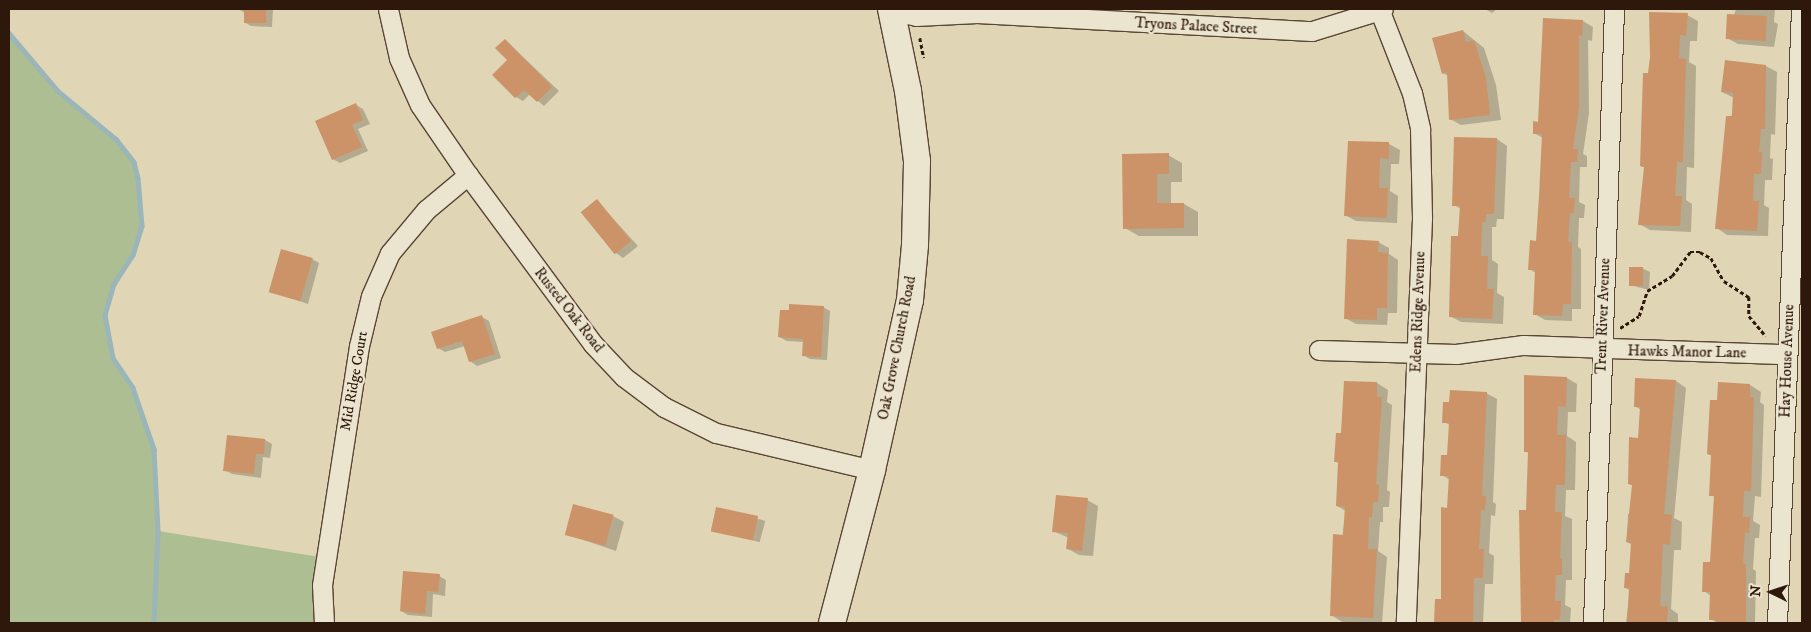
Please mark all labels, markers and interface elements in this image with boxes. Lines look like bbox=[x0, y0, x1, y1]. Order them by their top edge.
street label: Tryons Palace Street bbox=[1134, 14, 1258, 38]
street label: Edens Ridge Avenue bbox=[1407, 251, 1429, 373]
street label: Trent River Avenue bbox=[1592, 258, 1614, 374]
street label: Rusted Oak Road bbox=[530, 264, 608, 356]
street label: Oak Grove Church Road bbox=[874, 275, 920, 421]
street label: Hay House Avenue bbox=[1776, 304, 1798, 418]
street label: Mid Ridge Court bbox=[336, 330, 372, 432]
street label: Hawks Manor Lane bbox=[1627, 342, 1747, 362]
north arrow bbox=[1746, 567, 1796, 617]
text: N bbox=[1747, 585, 1765, 597]

